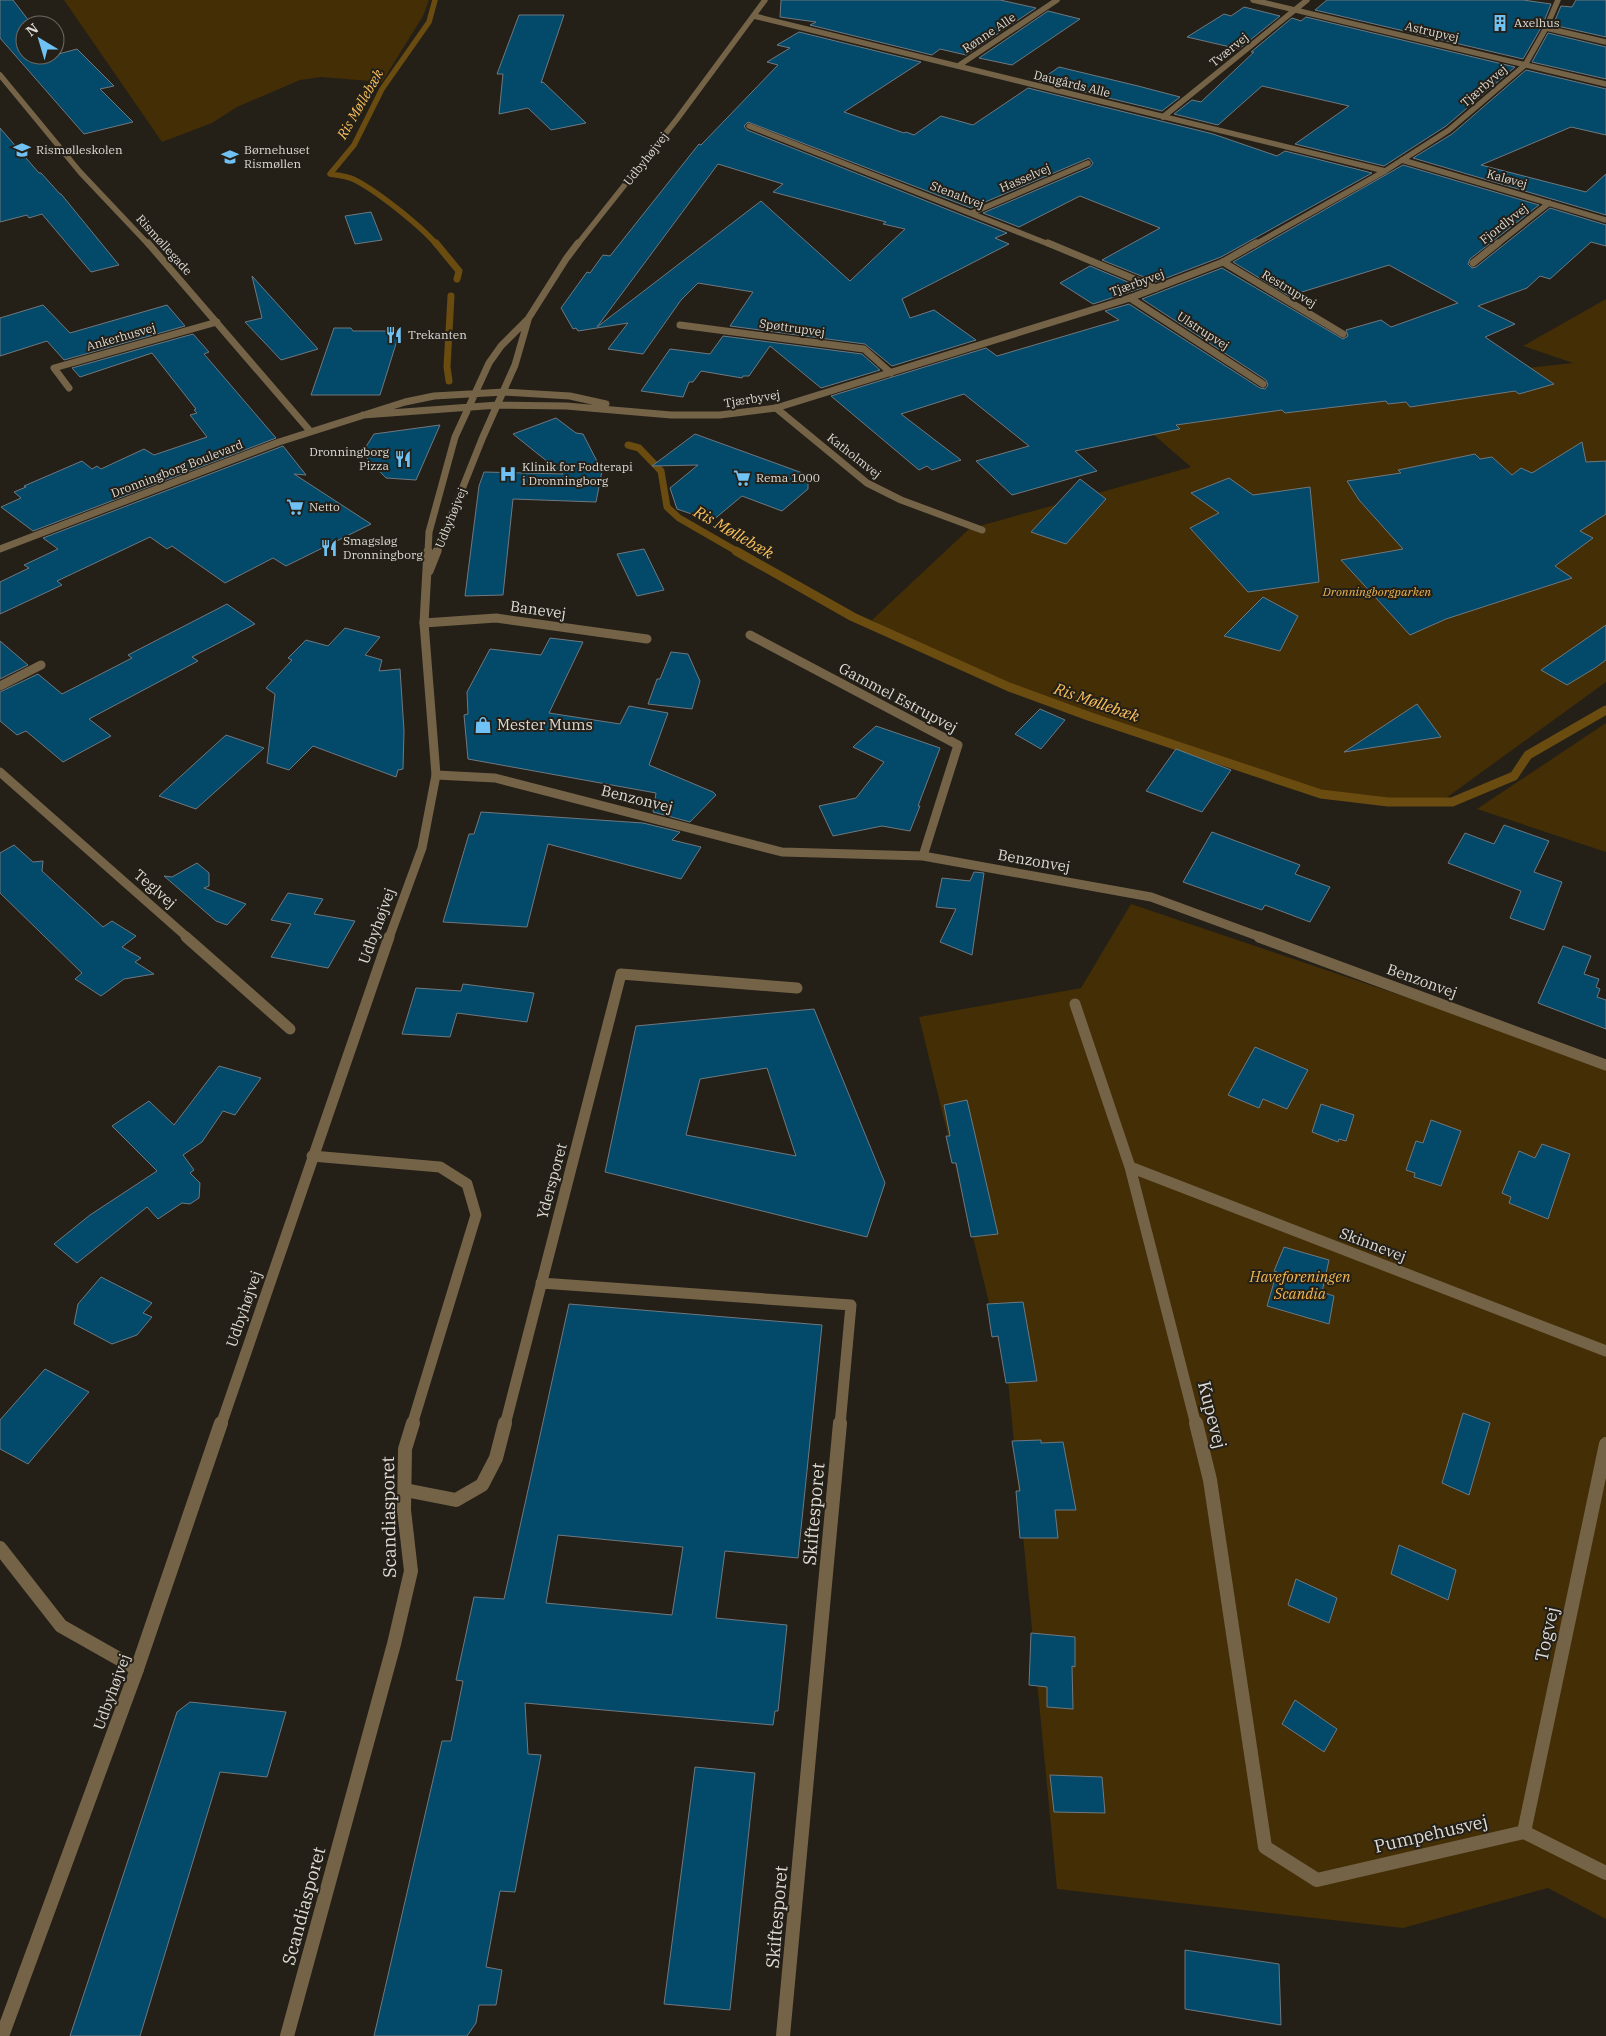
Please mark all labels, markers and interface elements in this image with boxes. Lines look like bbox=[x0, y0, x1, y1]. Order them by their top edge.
street label: Rønne Alle bbox=[959, 9, 1018, 56]
building icon: Axelhus bbox=[1490, 13, 1510, 33]
north arrow bbox=[15, 15, 65, 65]
place label: Axelhus bbox=[1514, 15, 1560, 30]
street label: Astrupvej bbox=[1404, 18, 1461, 45]
text: N bbox=[22, 19, 42, 40]
street label: Tværvej bbox=[1206, 29, 1251, 70]
street label: Tjærbyvej bbox=[1457, 61, 1510, 110]
water label: Ris Møllebæk bbox=[332, 65, 388, 143]
street label: Daugårds Alle bbox=[1032, 67, 1112, 100]
street label: Udbyhøjvej bbox=[620, 129, 671, 188]
school or university icon: Rismølleskolen bbox=[12, 140, 32, 160]
place label: Rismølleskolen bbox=[36, 142, 123, 157]
place label: Børnehuset Rismøllen bbox=[244, 142, 310, 171]
school or university icon: Børnehuset Rismøllen bbox=[220, 147, 240, 167]
street label: Hasselvej bbox=[997, 160, 1053, 195]
street label: Kaløvej bbox=[1485, 166, 1529, 191]
street label: Stenaltvej bbox=[928, 177, 986, 212]
street label: Fjordlyvej bbox=[1477, 200, 1531, 247]
street label: Rismøllegade bbox=[133, 211, 195, 278]
street label: Tjærbyvej bbox=[1108, 266, 1166, 299]
street label: Restrupvej bbox=[1259, 266, 1319, 311]
street label: Ulstrupvej bbox=[1174, 308, 1232, 353]
street label: Spøttrupvej bbox=[758, 315, 826, 340]
street label: Ankerhusvej bbox=[84, 319, 157, 354]
restaurant icon: Trekanten bbox=[384, 325, 404, 345]
place label: Trekanten bbox=[408, 327, 467, 342]
street label: Tjærbyvej bbox=[723, 387, 781, 410]
street label: Katholmvej bbox=[824, 430, 884, 481]
street label: Dronningborg Boulevard bbox=[109, 436, 245, 501]
place label: Dronningborg Pizza bbox=[309, 444, 389, 473]
restaurant icon: Dronningborg Pizza bbox=[393, 449, 413, 469]
place label: Klinik for Fodterapi i Dronningborg bbox=[522, 459, 633, 488]
hospital icon: Klinik for Fodterapi i Dronningborg bbox=[498, 464, 518, 484]
supermarket icon: Rema 1000 bbox=[732, 468, 752, 488]
place label: Rema 1000 bbox=[756, 470, 820, 485]
street label: Udbyhøjvej bbox=[432, 485, 469, 550]
supermarket icon: Netto bbox=[285, 497, 305, 517]
place label: Netto bbox=[309, 499, 340, 514]
water label: Ris Møllebæk bbox=[690, 501, 778, 563]
place label: Smagsløg Dronningborg bbox=[343, 533, 423, 562]
restaurant icon: Smagsløg Dronningborg bbox=[319, 538, 339, 558]
park label: Dronningborgparken bbox=[1322, 584, 1431, 599]
street label: Banevej bbox=[509, 596, 567, 623]
street label: Gammel Estrupvej bbox=[836, 658, 961, 737]
water label: Ris Møllebæk bbox=[1051, 678, 1143, 726]
shop icon: Mester Mums bbox=[473, 715, 493, 735]
place label: Mester Mums bbox=[497, 715, 593, 734]
street label: Benzonvej bbox=[599, 780, 675, 817]
street label: Benzonvej bbox=[996, 845, 1072, 876]
street label: Teglvej bbox=[130, 865, 181, 912]
street label: Udbyhøjvej bbox=[354, 885, 399, 966]
street label: Benzonvej bbox=[1384, 959, 1460, 1002]
street label: Ydersporet bbox=[532, 1141, 571, 1221]
street label: Skinnevej bbox=[1337, 1223, 1409, 1266]
park label: Haveforeningen Scandia bbox=[1249, 1267, 1351, 1303]
street label: Udbyhøjvej bbox=[222, 1268, 265, 1350]
street label: Kupevej bbox=[1193, 1379, 1232, 1451]
street label: Scandiasporet bbox=[376, 1456, 401, 1578]
street label: Skiftesporet bbox=[798, 1462, 829, 1566]
street label: Togvej bbox=[1529, 1604, 1564, 1663]
street label: Udbyhøjvej bbox=[89, 1651, 134, 1732]
street label: Pumpehusvej bbox=[1372, 1809, 1490, 1858]
street label: Scandiasporet bbox=[277, 1844, 330, 1968]
street label: Skiftesporet bbox=[761, 1865, 792, 1969]

